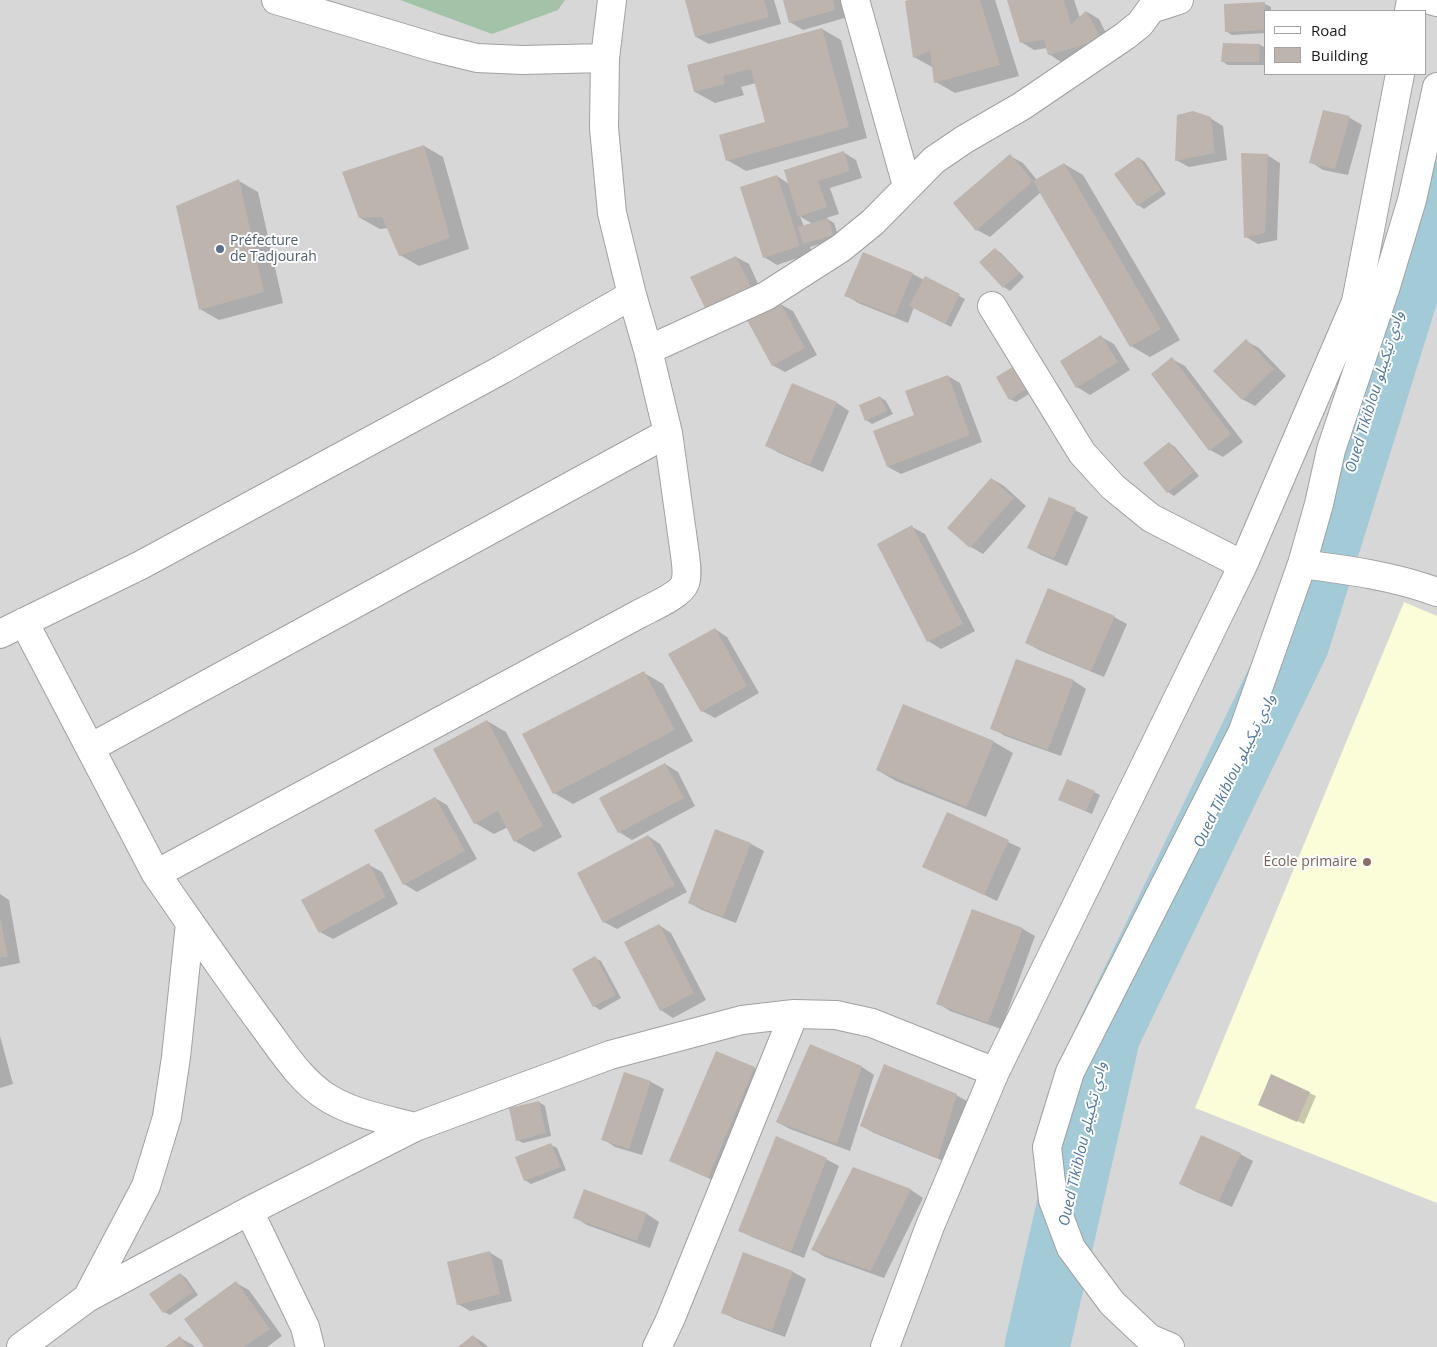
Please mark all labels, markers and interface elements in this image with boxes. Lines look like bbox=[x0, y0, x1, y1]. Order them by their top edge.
legend bbox=[1264, 10, 1427, 75]
text: Road bbox=[1311, 20, 1347, 40]
text: Building bbox=[1311, 45, 1368, 65]
place label: Préfecture de Tadjourah bbox=[230, 233, 317, 266]
marker: Préfecture de Tadjourah bbox=[214, 243, 226, 255]
water label: Oued Tikiblou وادي تيكيبلو bbox=[1342, 309, 1408, 475]
water label: Oued Tikiblou وادي تيكيبلو bbox=[1190, 692, 1280, 850]
place label: École primaire bbox=[1263, 854, 1357, 870]
marker: École primaire bbox=[1361, 856, 1373, 868]
water label: Oued Tikiblou وادي تيكيبلو bbox=[1055, 1060, 1111, 1228]

